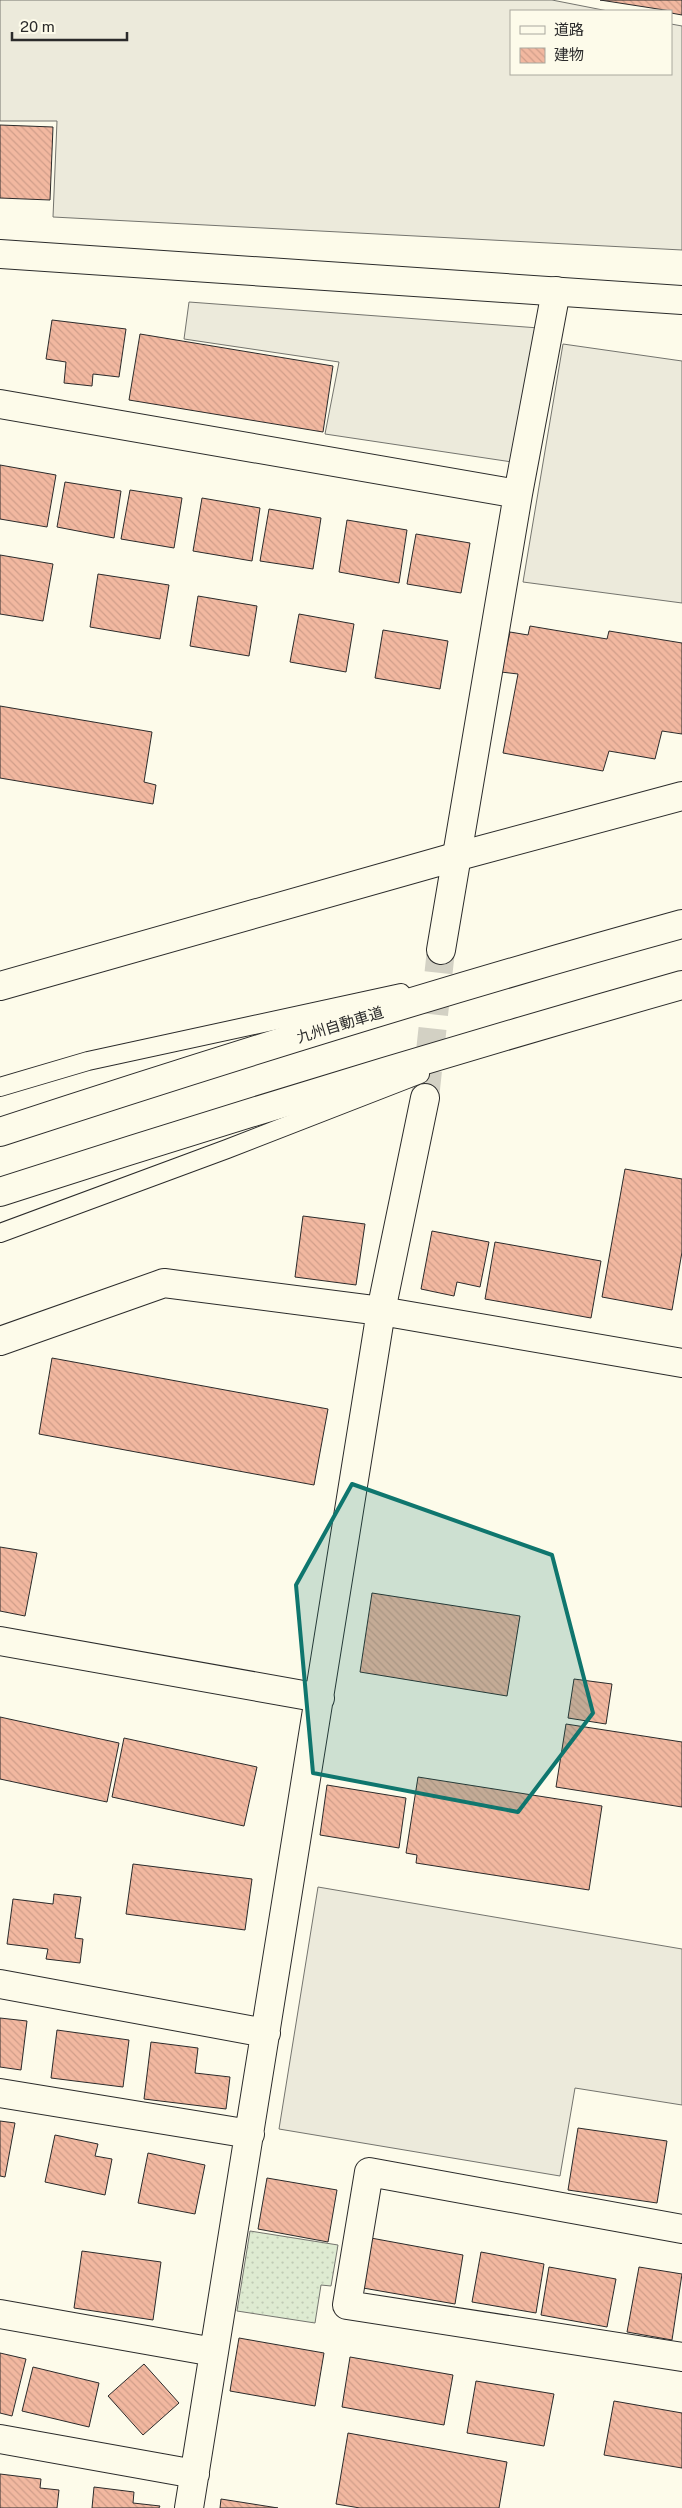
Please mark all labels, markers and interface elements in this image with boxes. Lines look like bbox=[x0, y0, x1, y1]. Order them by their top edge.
scale bar bbox=[12, 10, 128, 42]
legend bbox=[510, 10, 672, 75]
text: 20 m bbox=[20, 18, 55, 35]
text: 道路 bbox=[554, 21, 584, 38]
text: 建物 bbox=[554, 46, 584, 63]
street label: 九州自動車道 bbox=[294, 1003, 385, 1046]

